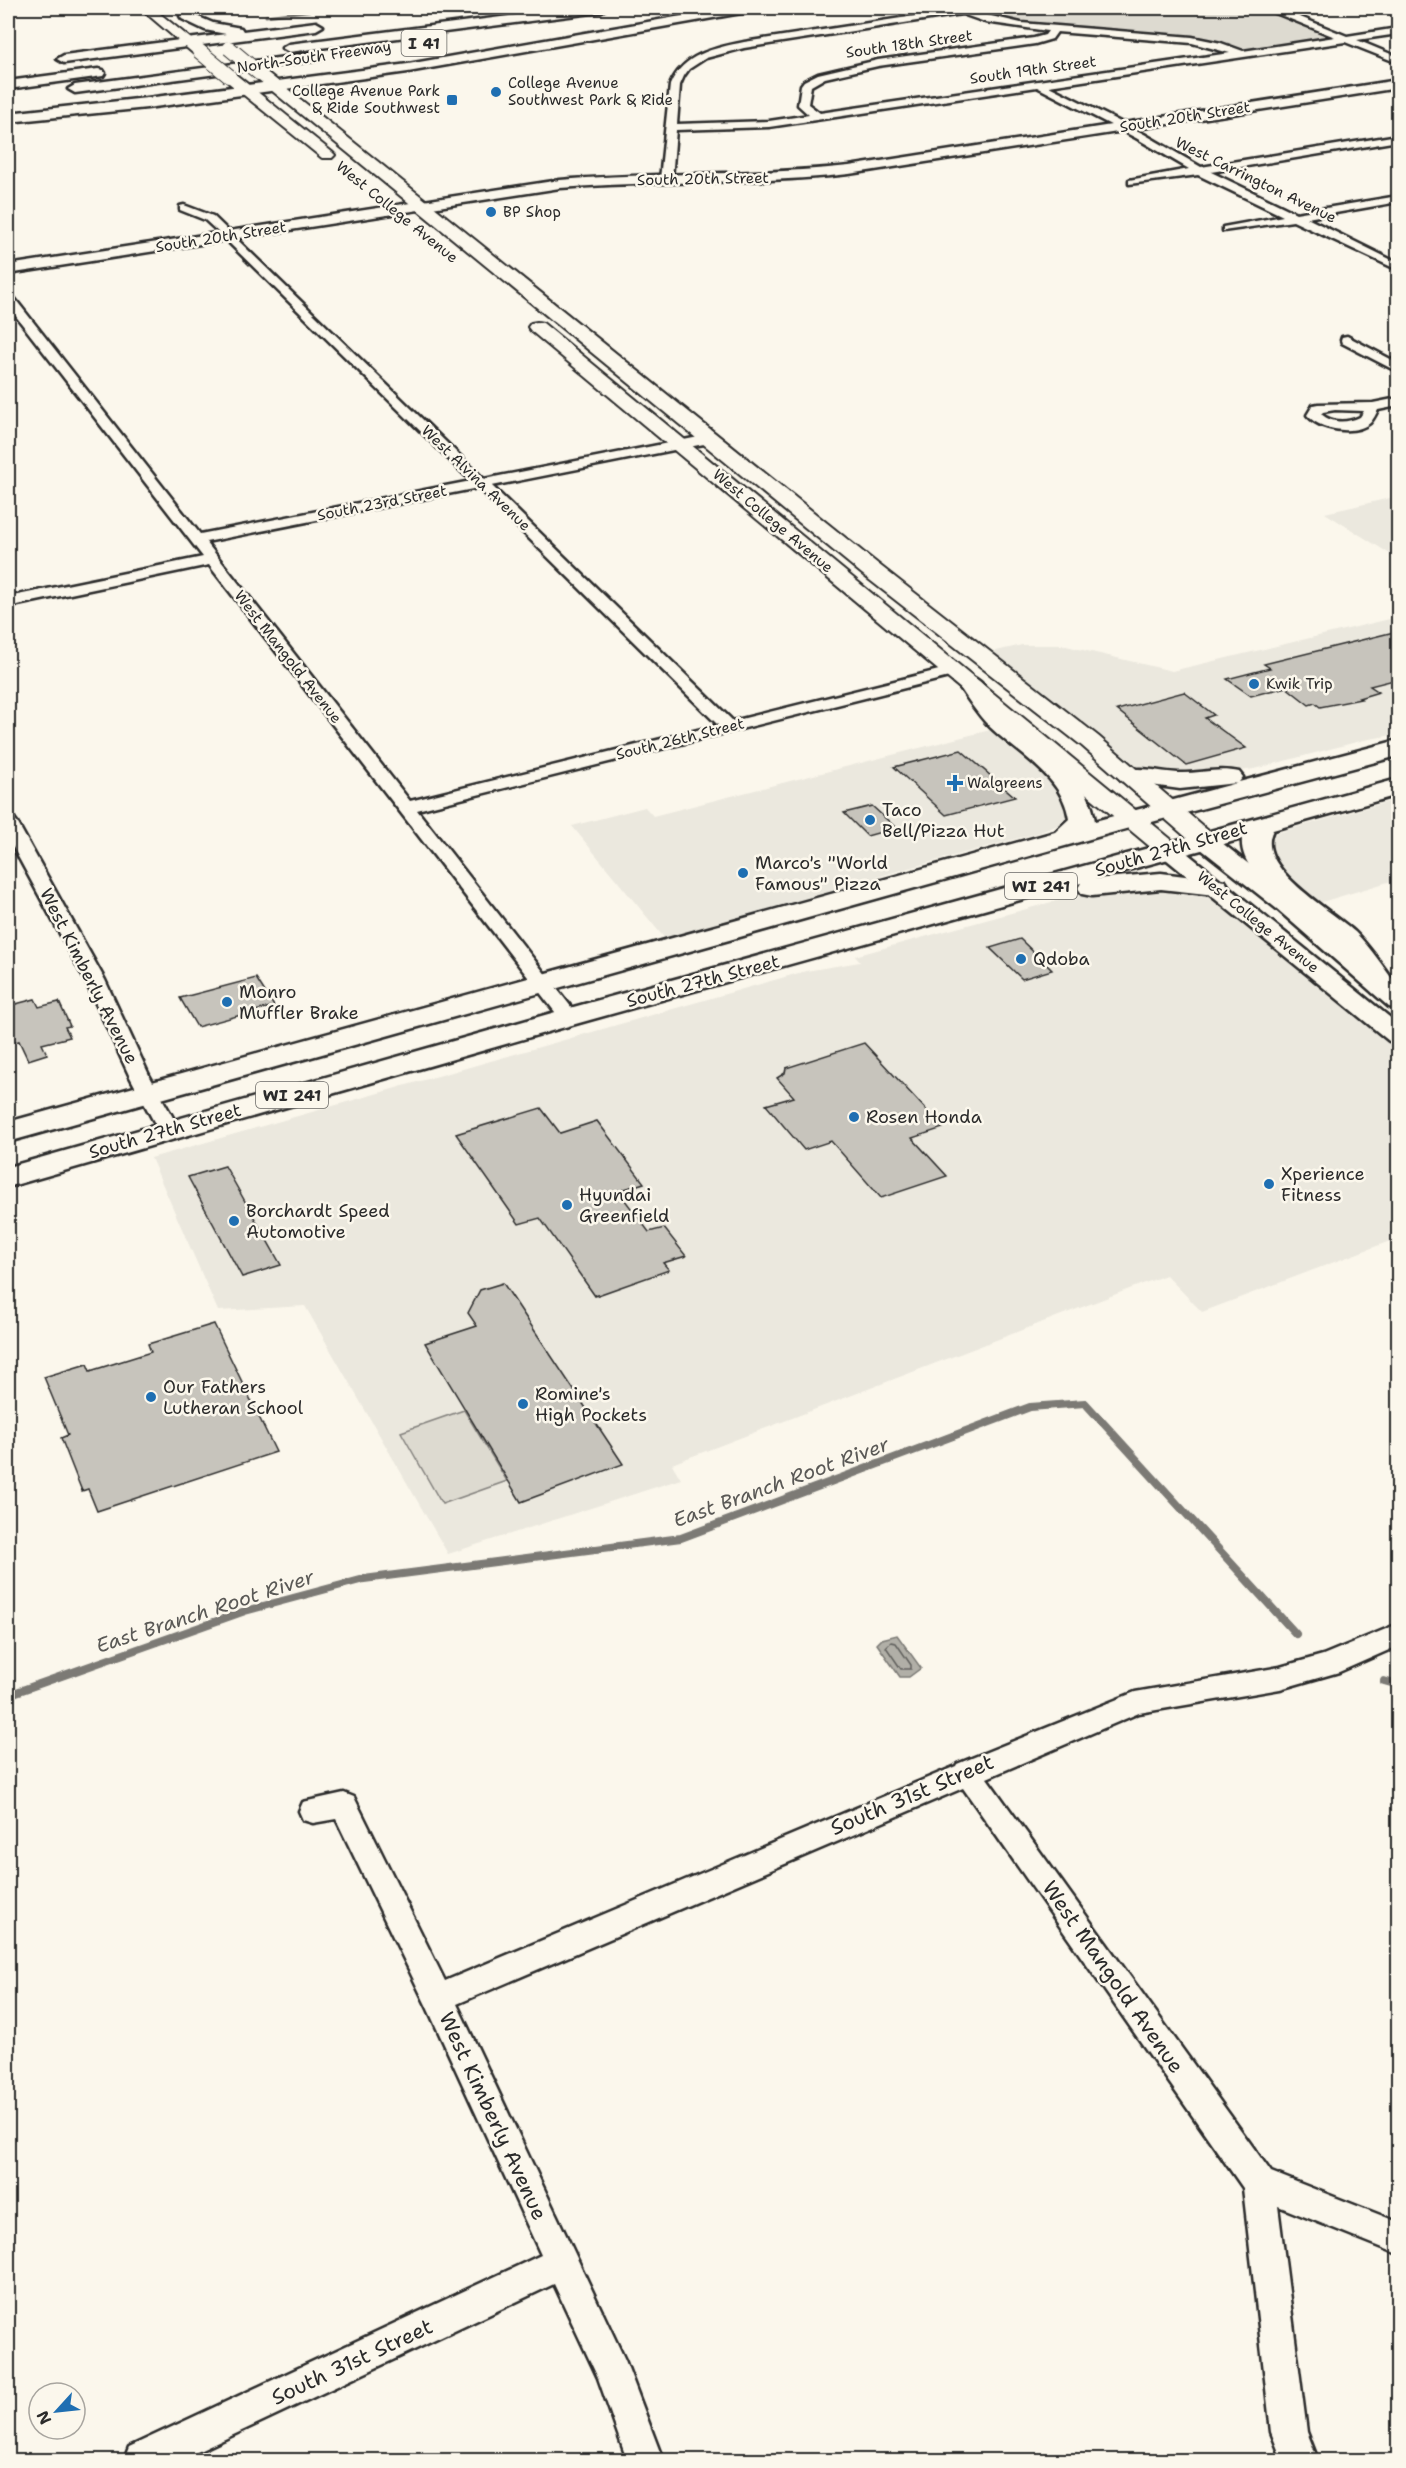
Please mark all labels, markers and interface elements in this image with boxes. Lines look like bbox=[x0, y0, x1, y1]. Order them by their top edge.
street label: South 18th Street bbox=[844, 25, 974, 63]
road number: I 41 bbox=[402, 30, 446, 56]
street label: North-South Freeway bbox=[236, 36, 392, 78]
street label: South 19th Street bbox=[968, 51, 1098, 89]
place label: College Avenue Southwest Park & Ride bbox=[508, 73, 673, 110]
place label: College Avenue Park & Ride Southwest bbox=[292, 81, 440, 118]
marker: College Avenue Southwest Park & Ride bbox=[489, 85, 503, 99]
marker: College Avenue Park & Ride Southwest bbox=[445, 93, 459, 107]
street label: South 20th Street bbox=[1118, 97, 1252, 137]
street label: West Carrington Avenue bbox=[1172, 132, 1340, 228]
street label: West College Avenue bbox=[332, 157, 462, 267]
street label: South 20th Street bbox=[637, 168, 769, 190]
place label: BP Shop bbox=[503, 202, 561, 222]
marker: BP Shop bbox=[484, 205, 498, 219]
street label: South 20th Street bbox=[154, 217, 288, 257]
street label: West Alvina Avenue bbox=[417, 421, 535, 535]
street label: West College Avenue bbox=[709, 465, 837, 577]
street label: South 23rd Street bbox=[315, 481, 449, 525]
street label: West Mangold Avenue bbox=[230, 586, 346, 728]
place label: Kwik Trip bbox=[1266, 674, 1333, 694]
marker: Kwik Trip bbox=[1247, 677, 1261, 691]
street label: South 26th Street bbox=[614, 713, 746, 765]
place label: Walgreens bbox=[967, 773, 1043, 793]
marker: Walgreens bbox=[948, 776, 962, 790]
place label: Taco Bell/Pizza Hut bbox=[882, 798, 1005, 843]
marker: Taco Bell/Pizza Hut bbox=[863, 813, 877, 827]
street label: South 27th Street bbox=[1092, 816, 1250, 882]
place label: Marco's "World Famous" Pizza bbox=[755, 851, 888, 896]
marker: Marco's "World Famous" Pizza bbox=[736, 866, 750, 880]
street label: West College Avenue bbox=[1193, 867, 1323, 977]
road number: WI 241 bbox=[1005, 873, 1077, 899]
street label: West Kimberly Avenue bbox=[34, 884, 144, 1068]
place label: Qdoba bbox=[1033, 947, 1090, 971]
street label: South 27th Street bbox=[624, 949, 782, 1013]
marker: Qdoba bbox=[1014, 952, 1028, 966]
place label: Monro Muffler Brake bbox=[239, 980, 359, 1025]
marker: Monro Muffler Brake bbox=[220, 995, 234, 1009]
road number: WI 241 bbox=[256, 1082, 328, 1108]
street label: South 27th Street bbox=[86, 1098, 244, 1164]
place label: Rosen Honda bbox=[866, 1105, 982, 1129]
marker: Rosen Honda bbox=[847, 1110, 861, 1124]
place label: Xperience Fitness bbox=[1281, 1162, 1365, 1207]
marker: Xperience Fitness bbox=[1262, 1177, 1276, 1191]
place label: Hyundai Greenfield bbox=[579, 1183, 670, 1228]
marker: Hyundai Greenfield bbox=[560, 1198, 574, 1212]
place label: Borchardt Speed Automotive bbox=[246, 1199, 390, 1244]
marker: Borchardt Speed Automotive bbox=[227, 1214, 241, 1228]
place label: Our Fathers Lutheran School bbox=[163, 1375, 304, 1420]
place label: Romine's High Pockets bbox=[535, 1382, 647, 1427]
marker: Our Fathers Lutheran School bbox=[144, 1390, 158, 1404]
marker: Romine's High Pockets bbox=[516, 1397, 530, 1411]
water label: East Branch Root River bbox=[669, 1431, 893, 1533]
water label: East Branch Root River bbox=[93, 1563, 318, 1659]
street label: South 31st Street bbox=[826, 1748, 998, 1842]
street label: West Mangold Avenue bbox=[1036, 1875, 1190, 2079]
street label: West Kimberly Avenue bbox=[432, 2007, 554, 2225]
street label: South 31st Street bbox=[267, 2312, 437, 2412]
north arrow bbox=[27, 2381, 87, 2441]
text: N bbox=[32, 2407, 56, 2428]

